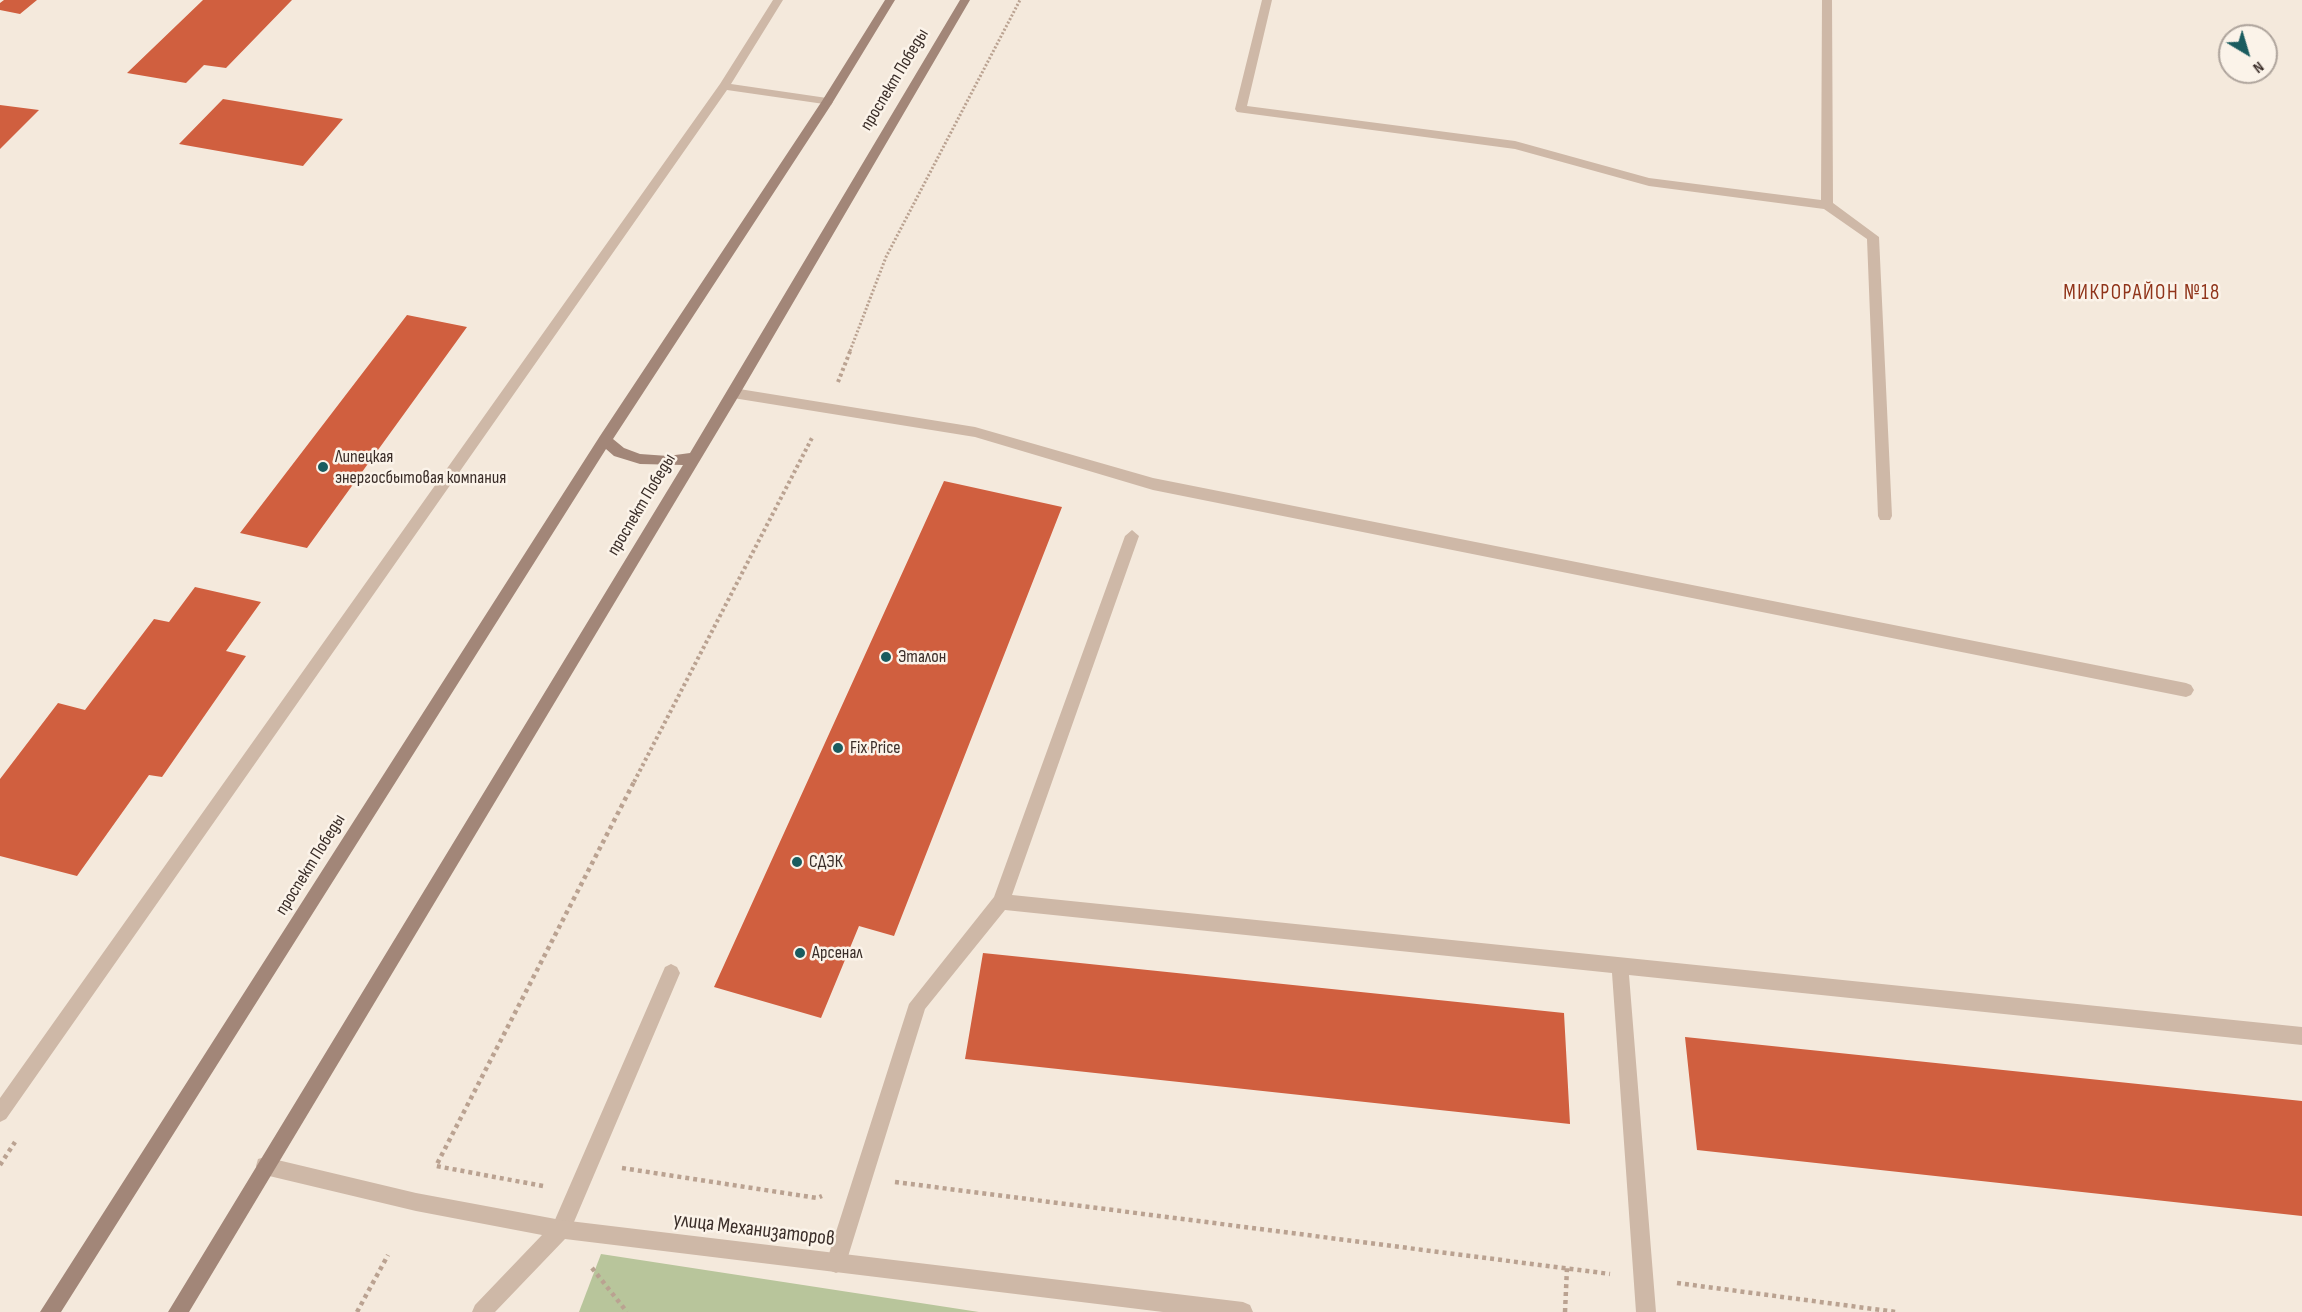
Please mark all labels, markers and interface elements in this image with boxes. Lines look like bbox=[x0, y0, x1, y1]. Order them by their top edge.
north arrow bbox=[2218, 24, 2278, 84]
street label: проспект Победы bbox=[856, 25, 934, 135]
text: N bbox=[2249, 57, 2267, 77]
district label: МИКРОРАЙОН №18 bbox=[2063, 281, 2221, 307]
place label: Липецкая энергосбытовая компания bbox=[335, 446, 506, 488]
street label: проспект Победы bbox=[603, 450, 681, 560]
marker: Липецкая энергосбытовая компания bbox=[316, 460, 330, 474]
place label: Эталон bbox=[898, 646, 946, 668]
marker: Эталон bbox=[879, 650, 893, 664]
place label: Fix Price bbox=[850, 737, 901, 759]
marker: Fix Price bbox=[831, 741, 845, 755]
street label: проспект Победы bbox=[271, 811, 351, 919]
place label: СДЭК bbox=[809, 851, 843, 873]
marker: СДЭК bbox=[790, 855, 804, 869]
place label: Арсенал bbox=[812, 942, 863, 964]
marker: Арсенал bbox=[793, 946, 807, 960]
street label: улица Механизаторов bbox=[672, 1208, 836, 1252]

